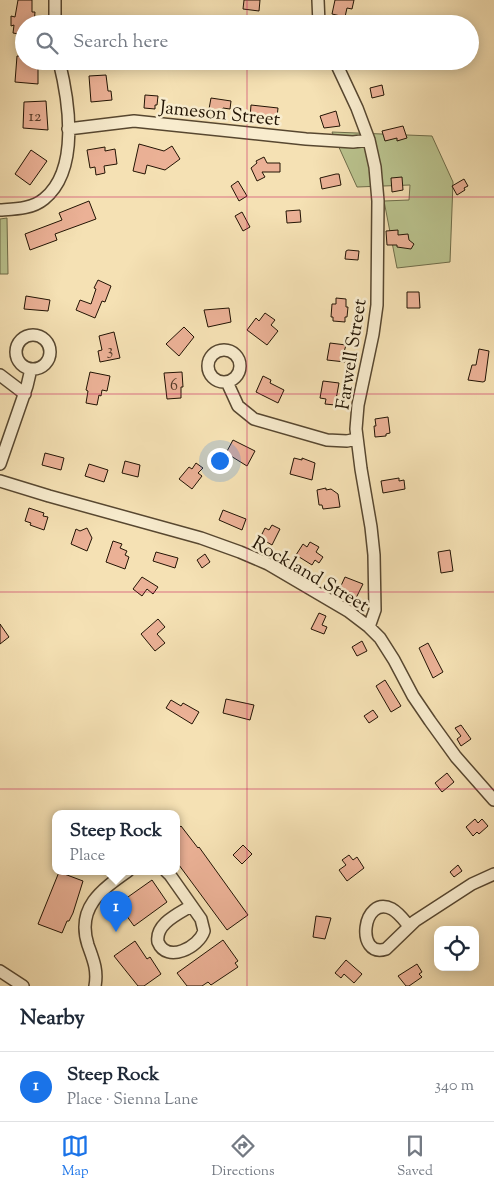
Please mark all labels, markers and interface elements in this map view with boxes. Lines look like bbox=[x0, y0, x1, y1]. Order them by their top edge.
search box bbox=[15, 15, 479, 70]
icon: search bbox=[33, 29, 61, 57]
text: Search here bbox=[73, 29, 168, 56]
street label: Jameson Street bbox=[157, 95, 282, 134]
house number: 12 bbox=[29, 106, 42, 129]
street label: Farwell Street bbox=[330, 296, 375, 412]
house number: 3 bbox=[107, 340, 113, 363]
house number: 6 bbox=[170, 375, 178, 398]
your location bbox=[207, 448, 233, 474]
street label: Rockland Street bbox=[246, 531, 374, 620]
popup bbox=[52, 810, 180, 875]
text: Steep Rock bbox=[70, 818, 162, 845]
text: Place bbox=[70, 845, 105, 868]
pin: 1 bbox=[100, 891, 132, 932]
map controls bbox=[434, 926, 479, 971]
button: locate bbox=[434, 926, 479, 971]
text: Nearby bbox=[20, 1004, 85, 1034]
text: Steep Rock bbox=[67, 1062, 159, 1089]
text: 1 bbox=[33, 1075, 39, 1098]
text: 340 m bbox=[435, 1075, 474, 1098]
text: Place · Sienna Lane bbox=[67, 1089, 198, 1112]
tab: Map bbox=[61, 1132, 89, 1182]
tab: Directions bbox=[211, 1132, 275, 1182]
tab: Saved bbox=[397, 1132, 433, 1182]

